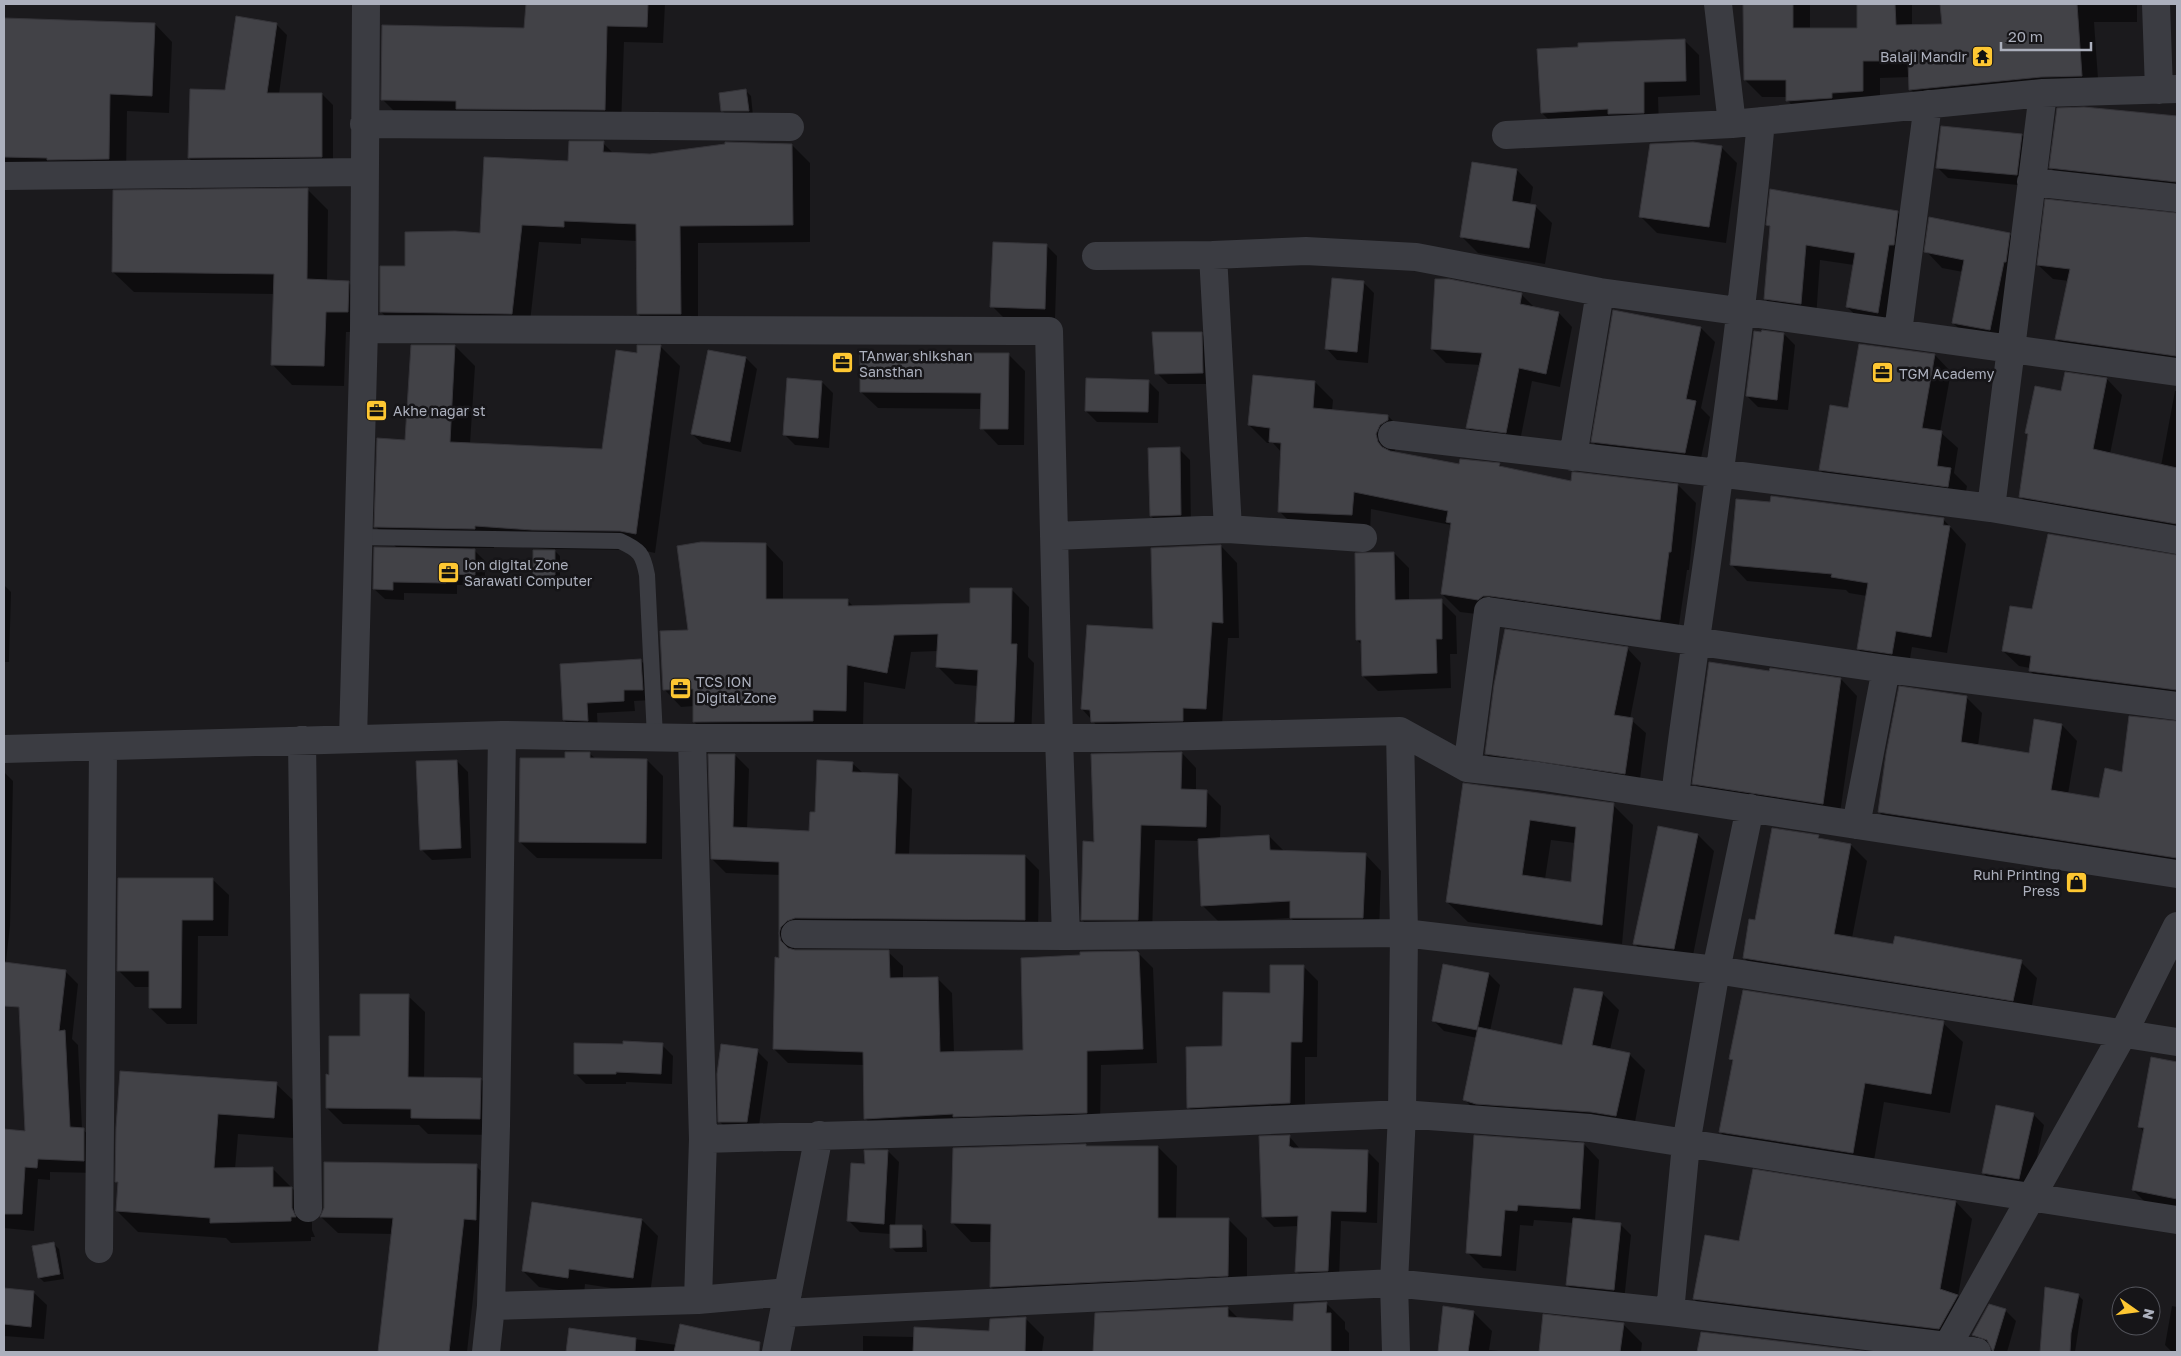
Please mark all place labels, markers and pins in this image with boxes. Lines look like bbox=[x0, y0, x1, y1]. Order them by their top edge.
temple icon: Balaji Mandir bbox=[1971, 44, 1995, 68]
place label: Balaji Mandir bbox=[1880, 48, 1968, 65]
place label: TAnwar shikshan Sansthan bbox=[859, 347, 973, 380]
office icon: TAnwar shikshan Sansthan bbox=[831, 351, 855, 375]
office icon: TGM Academy bbox=[1871, 361, 1895, 385]
place label: TGM Academy bbox=[1899, 365, 1994, 382]
office icon: Akhe nagar st bbox=[365, 398, 389, 422]
place label: Akhe nagar st bbox=[393, 402, 486, 419]
place label: Ion digital Zone Sarawati Computer bbox=[464, 556, 593, 589]
office icon: Ion digital Zone Sarawati Computer bbox=[436, 560, 460, 584]
place label: TCS ION Digital Zone bbox=[696, 673, 777, 706]
office icon: TCS ION Digital Zone bbox=[668, 677, 692, 701]
place label: Ruhi Printing Press bbox=[1973, 866, 2060, 899]
shop icon: Ruhi Printing Press bbox=[2064, 870, 2088, 894]

